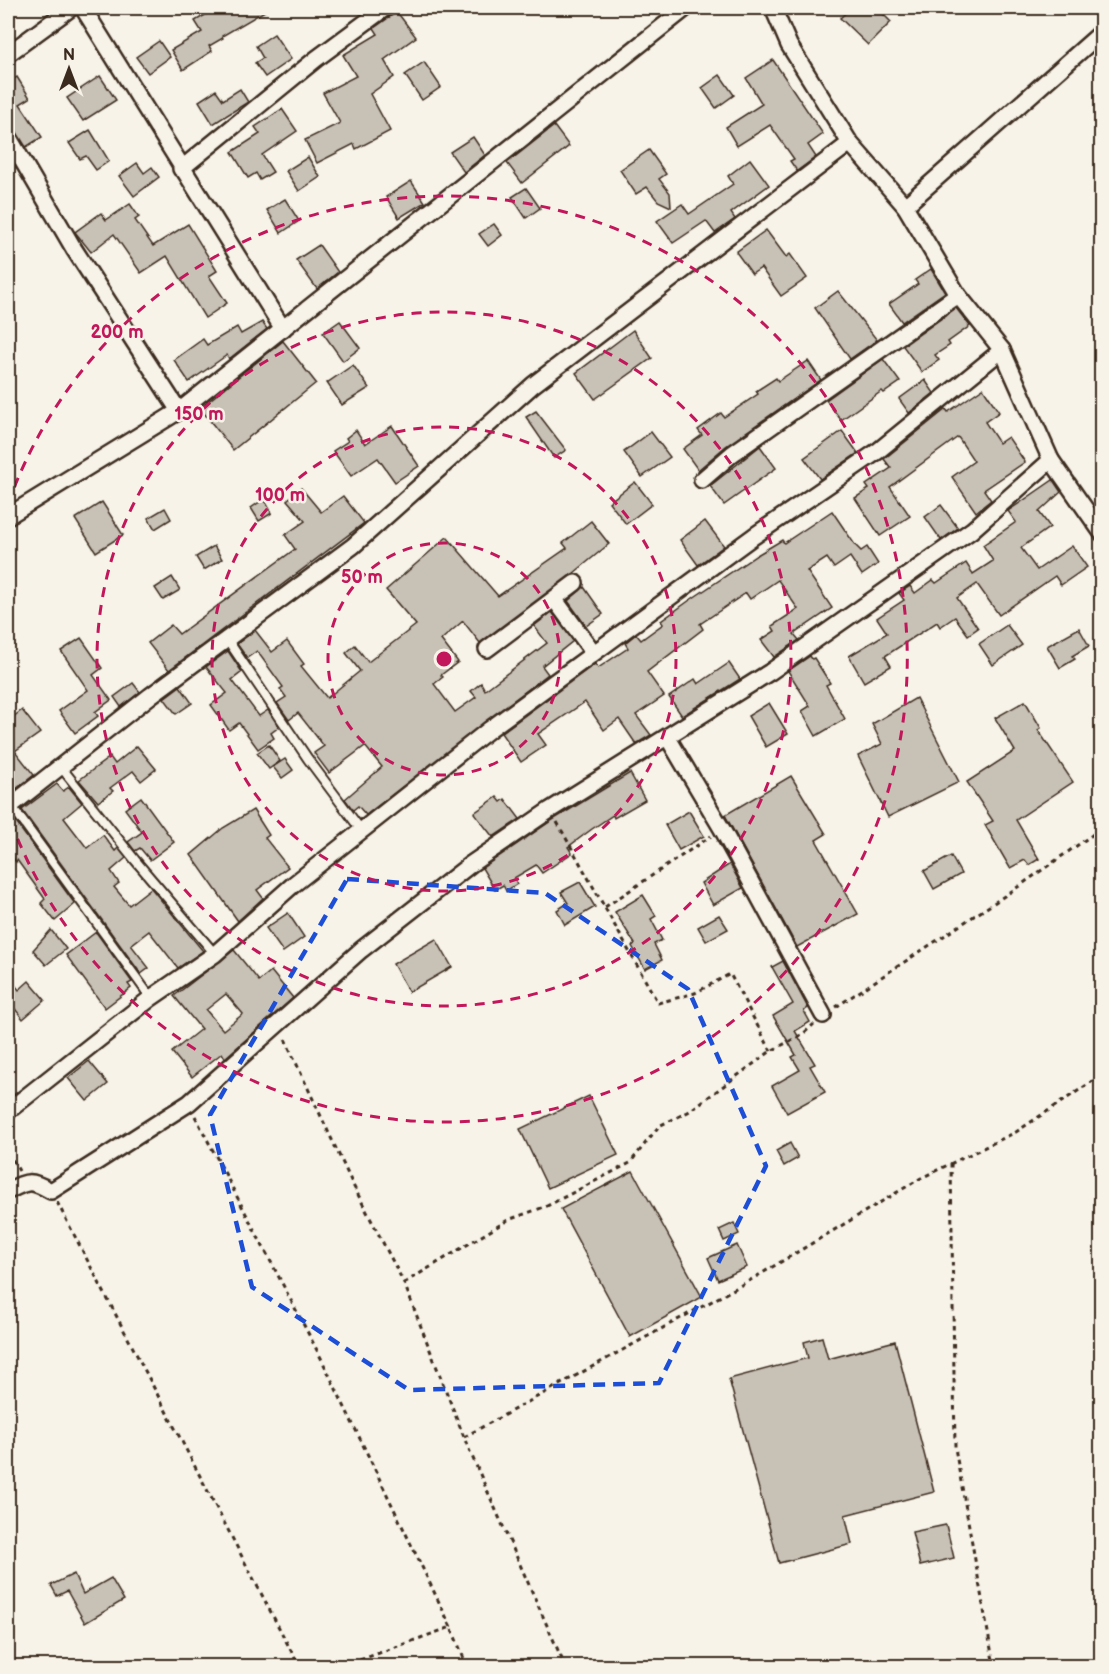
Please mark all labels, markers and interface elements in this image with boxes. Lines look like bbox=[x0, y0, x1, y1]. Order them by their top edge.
north arrow bbox=[39, 39, 99, 99]
text: N bbox=[63, 46, 75, 65]
text: 200 m bbox=[90, 322, 144, 343]
text: 150 m bbox=[174, 404, 224, 425]
text: 100 m bbox=[255, 485, 305, 506]
text: 50 m bbox=[341, 567, 383, 588]
centre of rings bbox=[434, 649, 454, 669]

